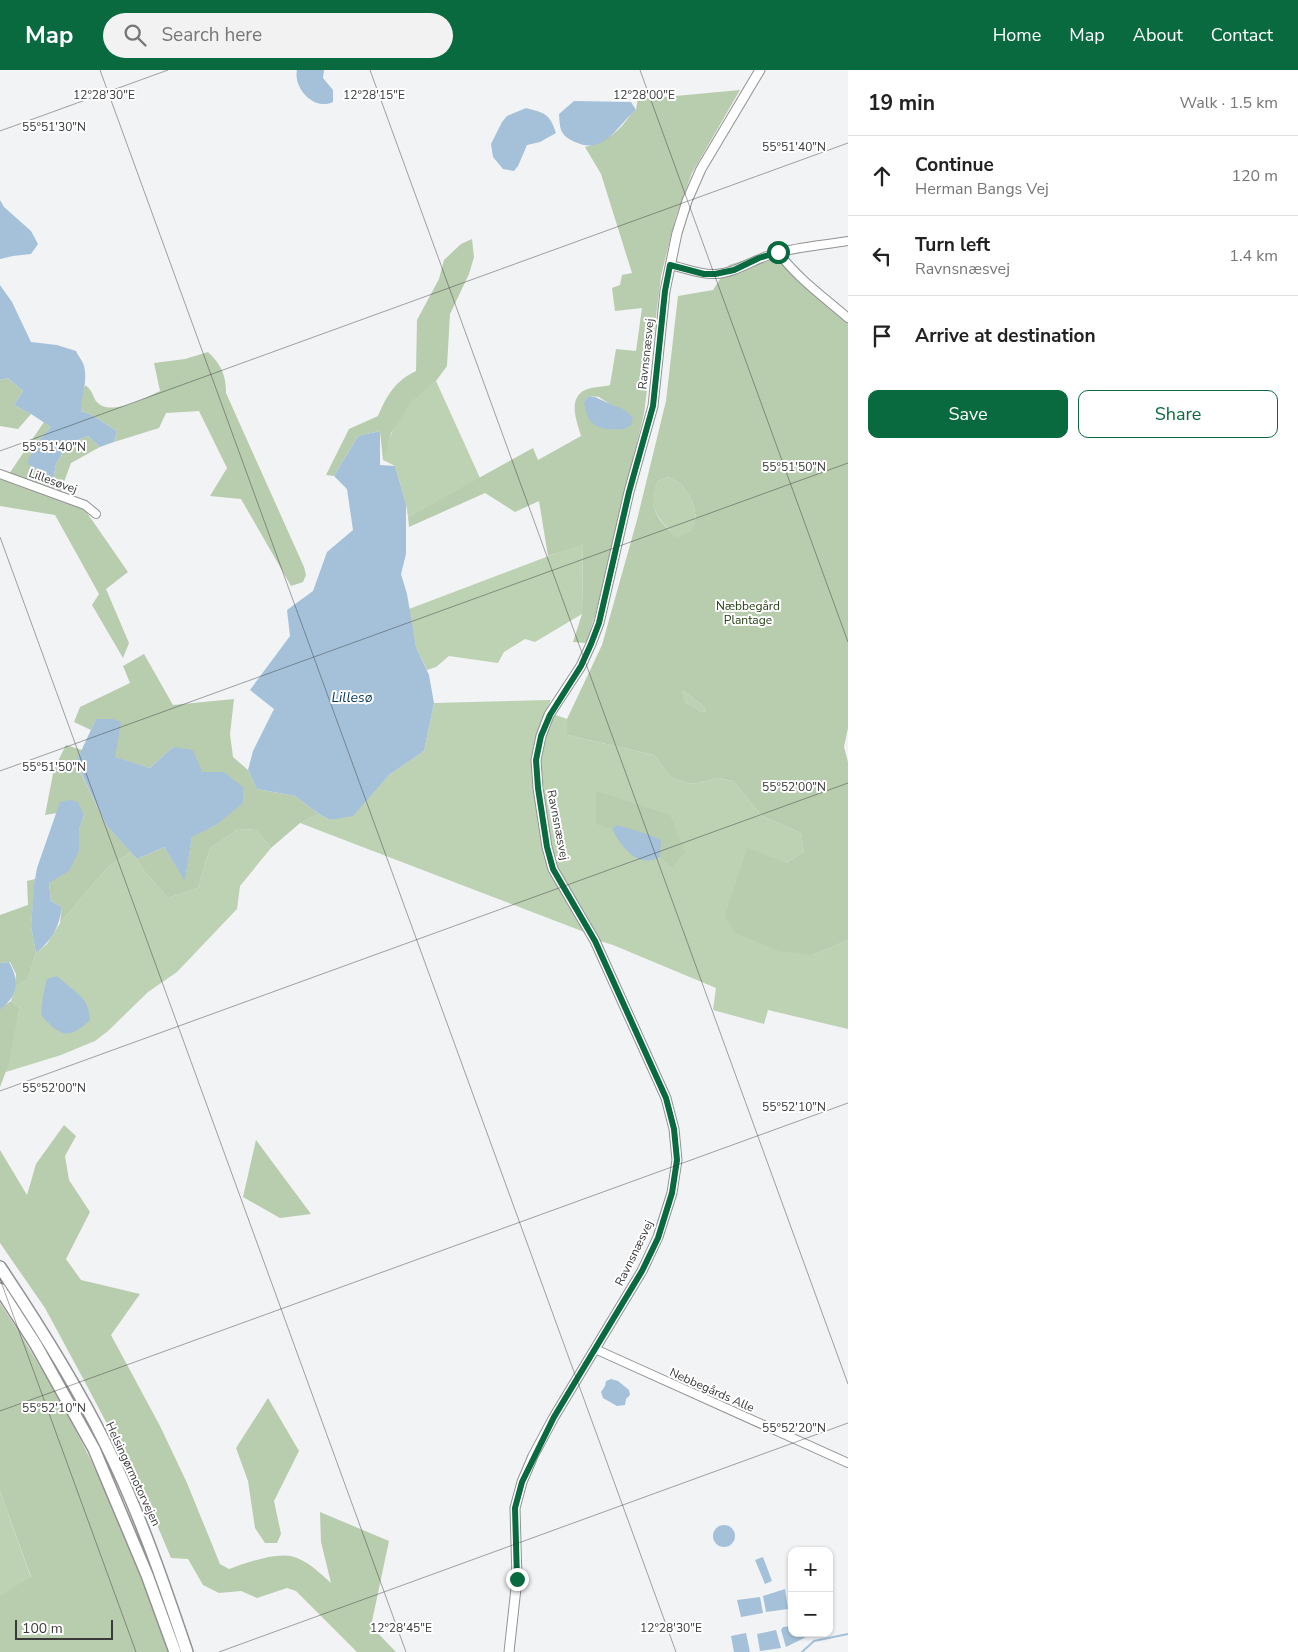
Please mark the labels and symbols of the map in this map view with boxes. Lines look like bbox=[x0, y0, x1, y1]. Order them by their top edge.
text: 12°28'30"E bbox=[73, 87, 135, 103]
text: 12°28'15"E bbox=[343, 87, 405, 103]
text: 12°28'00"E bbox=[613, 87, 675, 103]
text: 55°51'30"N bbox=[22, 119, 86, 135]
text: 55°51'40"N bbox=[762, 139, 826, 155]
route start bbox=[767, 241, 790, 264]
street label: Ravnsnæsvej bbox=[634, 318, 658, 390]
text: 55°51'40"N bbox=[22, 439, 86, 455]
text: 55°51'50"N bbox=[762, 459, 826, 475]
street label: Lillesøvej bbox=[27, 465, 80, 497]
park label: Næbbegård Plantage bbox=[716, 598, 780, 628]
water label: Lillesø bbox=[331, 688, 373, 707]
text: 55°51'50"N bbox=[22, 759, 86, 775]
text: 55°52'00"N bbox=[762, 779, 826, 795]
street label: Ravnsnæsvej bbox=[543, 789, 573, 862]
text: 55°52'00"N bbox=[22, 1080, 86, 1096]
text: 55°52'10"N bbox=[762, 1099, 826, 1115]
street label: Ravnsnæsvej bbox=[611, 1217, 657, 1288]
street label: Nebbegårds Alle bbox=[667, 1364, 757, 1416]
text: 55°52'10"N bbox=[22, 1400, 86, 1416]
street label: Helsingørmotorvejen bbox=[102, 1419, 164, 1529]
text: 55°52'20"N bbox=[762, 1420, 826, 1436]
route end bbox=[506, 1568, 529, 1591]
scale bar bbox=[15, 1617, 112, 1640]
text: 12°28'45"E bbox=[370, 1620, 432, 1636]
text: 12°28'30"E bbox=[640, 1620, 702, 1636]

